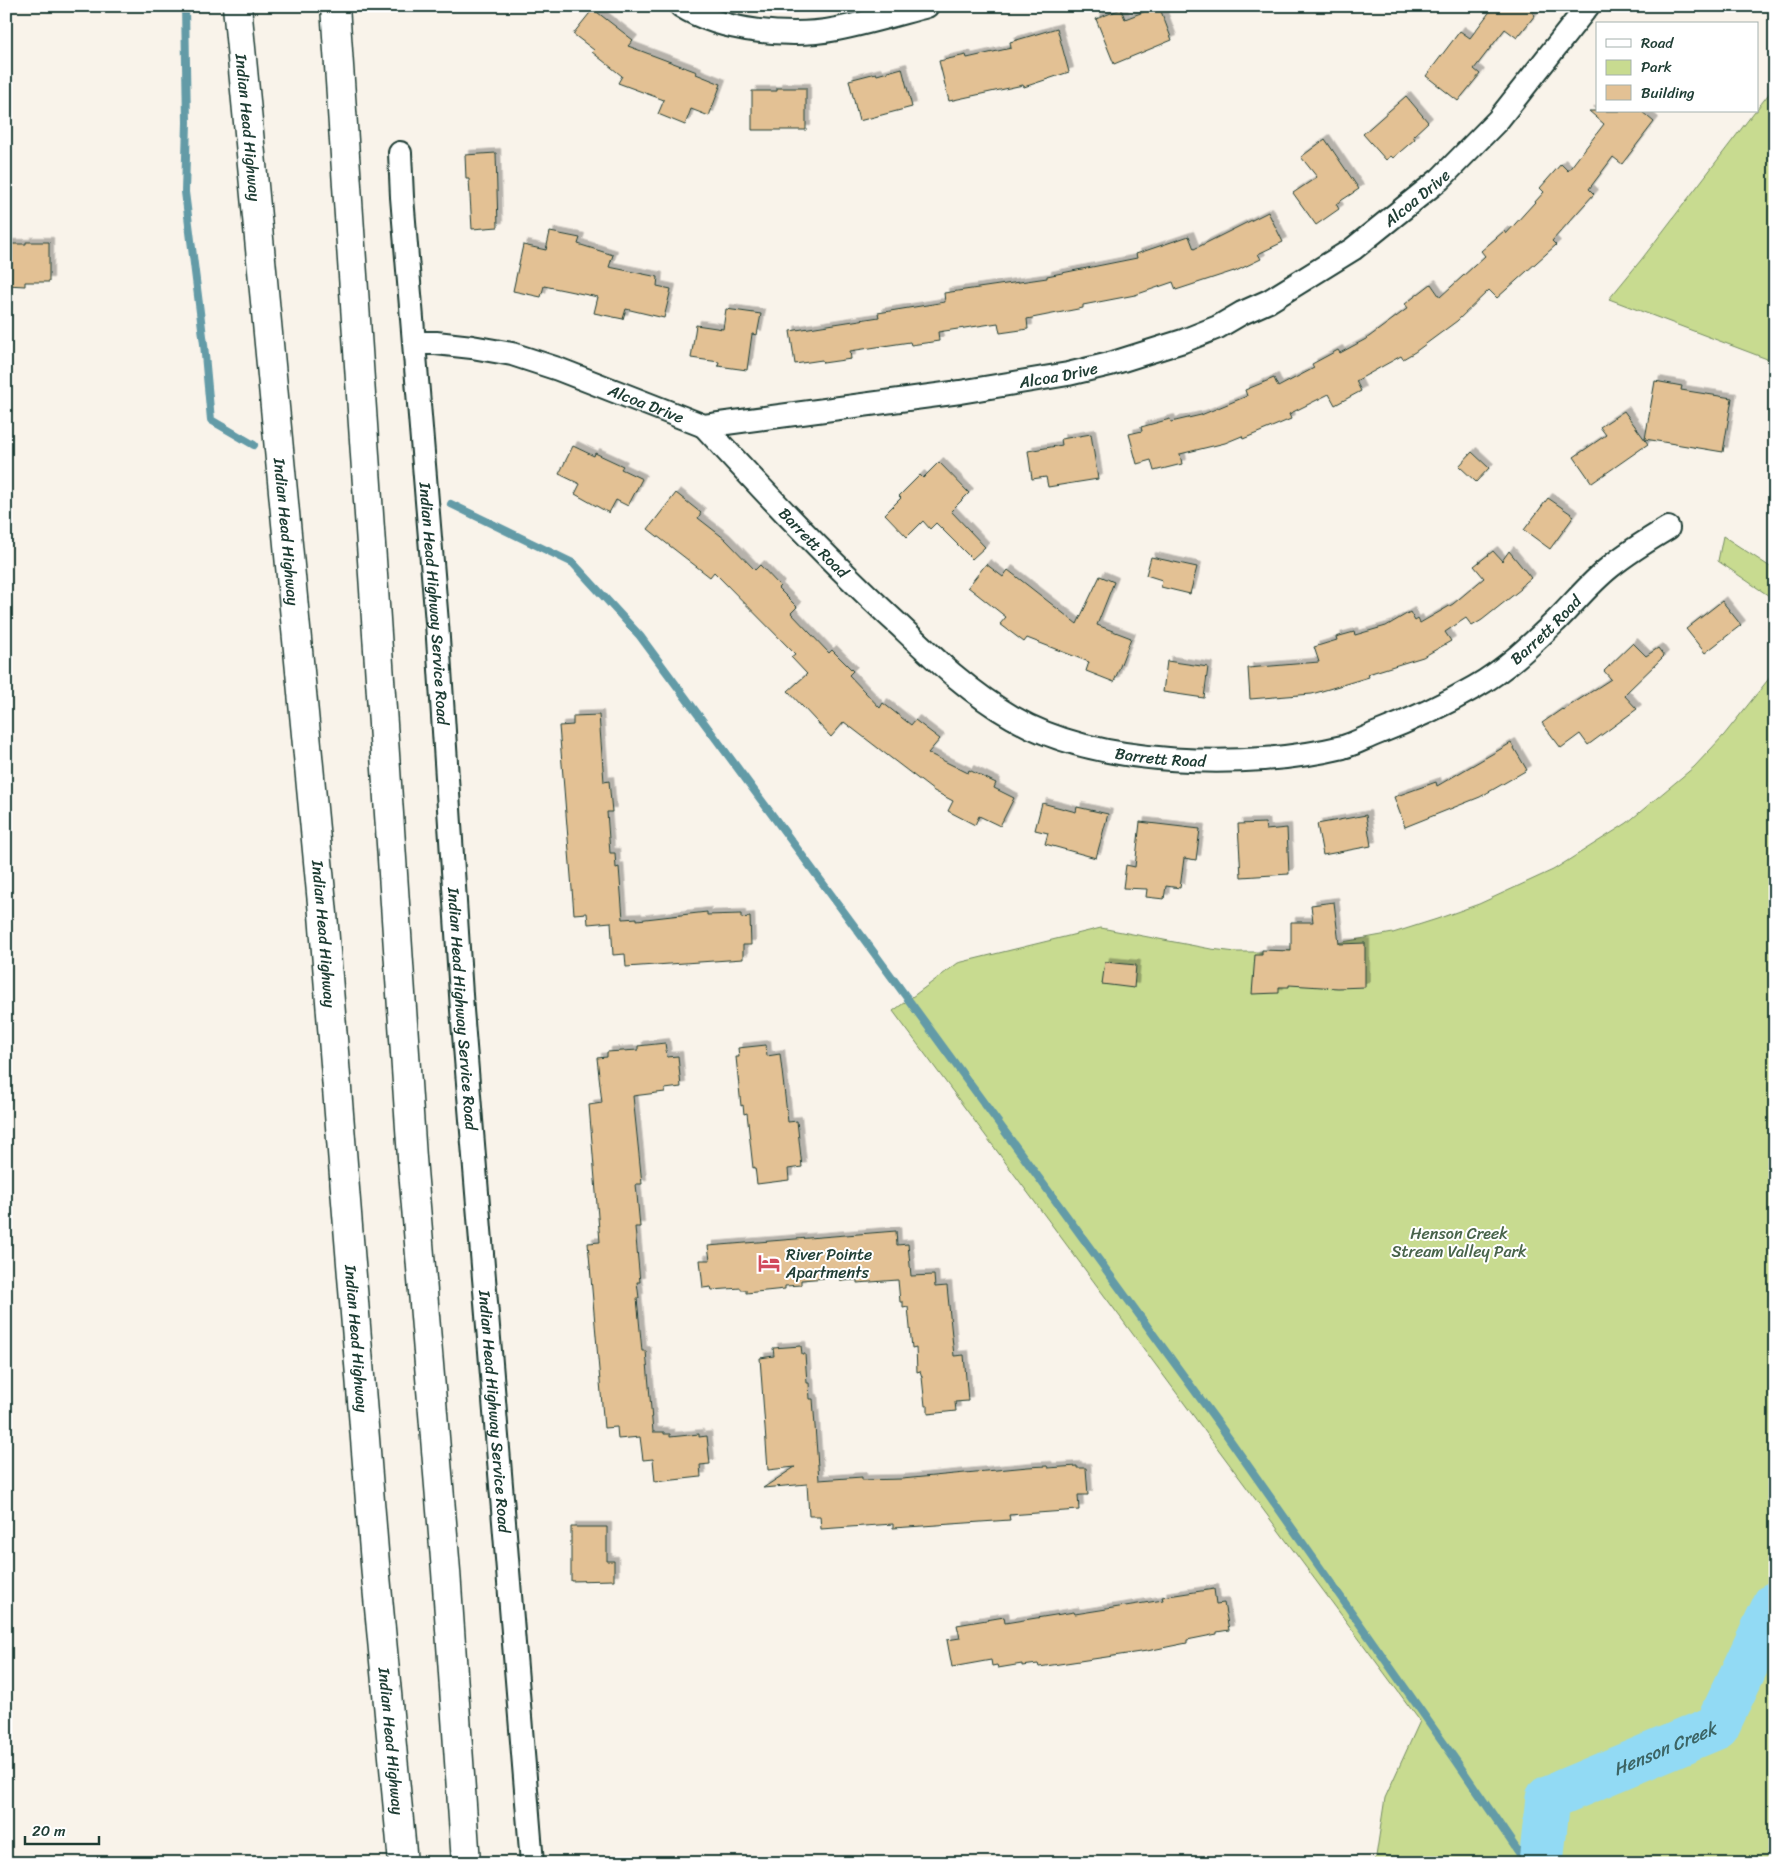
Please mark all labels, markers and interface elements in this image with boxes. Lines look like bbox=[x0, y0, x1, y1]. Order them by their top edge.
legend bbox=[1596, 22, 1758, 112]
text: Road bbox=[1641, 30, 1674, 56]
street label: Indian Head Highway bbox=[227, 51, 270, 203]
text: Park bbox=[1641, 54, 1672, 80]
text: Building bbox=[1641, 80, 1695, 106]
street label: Alcoa Drive bbox=[1376, 162, 1457, 235]
street label: Alcoa Drive bbox=[1016, 353, 1101, 397]
street label: Alcoa Drive bbox=[603, 375, 689, 431]
street label: Indian Head Highway bbox=[265, 456, 308, 607]
street label: Indian Head Highway Service Road bbox=[411, 480, 458, 727]
street label: Barrett Road bbox=[772, 500, 857, 586]
street label: Barrett Road bbox=[1503, 587, 1590, 672]
street label: Barrett Road bbox=[1113, 738, 1208, 775]
street label: Indian Head Highway bbox=[303, 858, 345, 1010]
street label: Indian Head Highway Service Road bbox=[440, 885, 486, 1133]
park label: Henson Creek Stream Valley Park bbox=[1391, 1219, 1527, 1266]
place label: River Pointe Apartments bbox=[785, 1240, 872, 1287]
hotel icon: River Pointe Apartments bbox=[756, 1250, 782, 1276]
street label: Indian Head Highway bbox=[337, 1263, 377, 1414]
street label: Indian Head Highway Service Road bbox=[470, 1288, 519, 1535]
street label: Indian Head Highway bbox=[370, 1665, 413, 1817]
water label: Henson Creek bbox=[1608, 1712, 1724, 1785]
scale bar bbox=[25, 1814, 99, 1846]
text: 20 m bbox=[32, 1818, 66, 1844]

